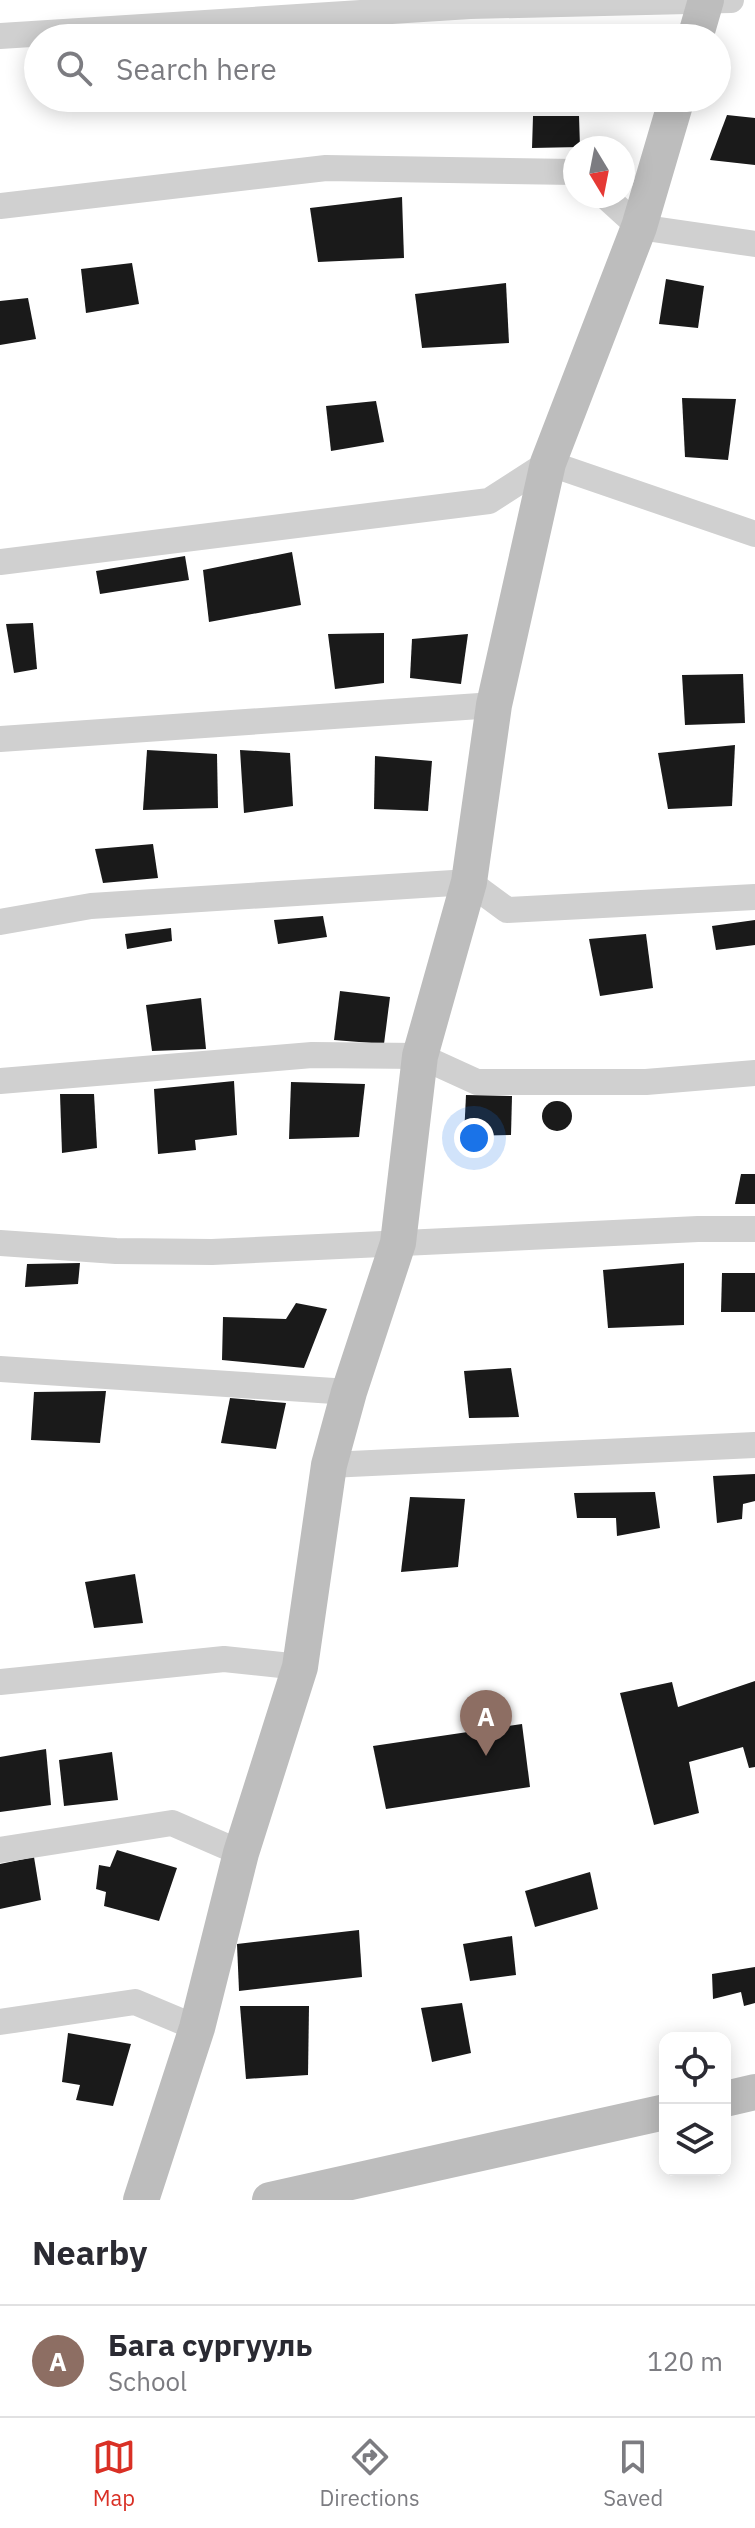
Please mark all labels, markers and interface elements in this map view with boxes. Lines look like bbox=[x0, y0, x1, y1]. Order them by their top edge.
search box bbox=[24, 24, 731, 112]
icon: search bbox=[52, 46, 96, 90]
text: Search here bbox=[116, 49, 277, 88]
north arrow bbox=[563, 136, 635, 208]
your location bbox=[454, 1118, 494, 1158]
pin: A bbox=[460, 1690, 512, 1756]
map controls bbox=[659, 2032, 731, 2176]
button: locate bbox=[659, 2032, 731, 2104]
button: layers bbox=[659, 2104, 731, 2176]
text: Nearby bbox=[32, 2230, 147, 2274]
text: Бага сургууль bbox=[108, 2325, 312, 2364]
text: A bbox=[49, 2344, 67, 2378]
text: 120 m bbox=[647, 2344, 723, 2378]
text: School bbox=[108, 2364, 187, 2398]
tab: Map bbox=[92, 2435, 136, 2512]
tab: Directions bbox=[320, 2435, 420, 2512]
tab: Saved bbox=[603, 2435, 663, 2512]

